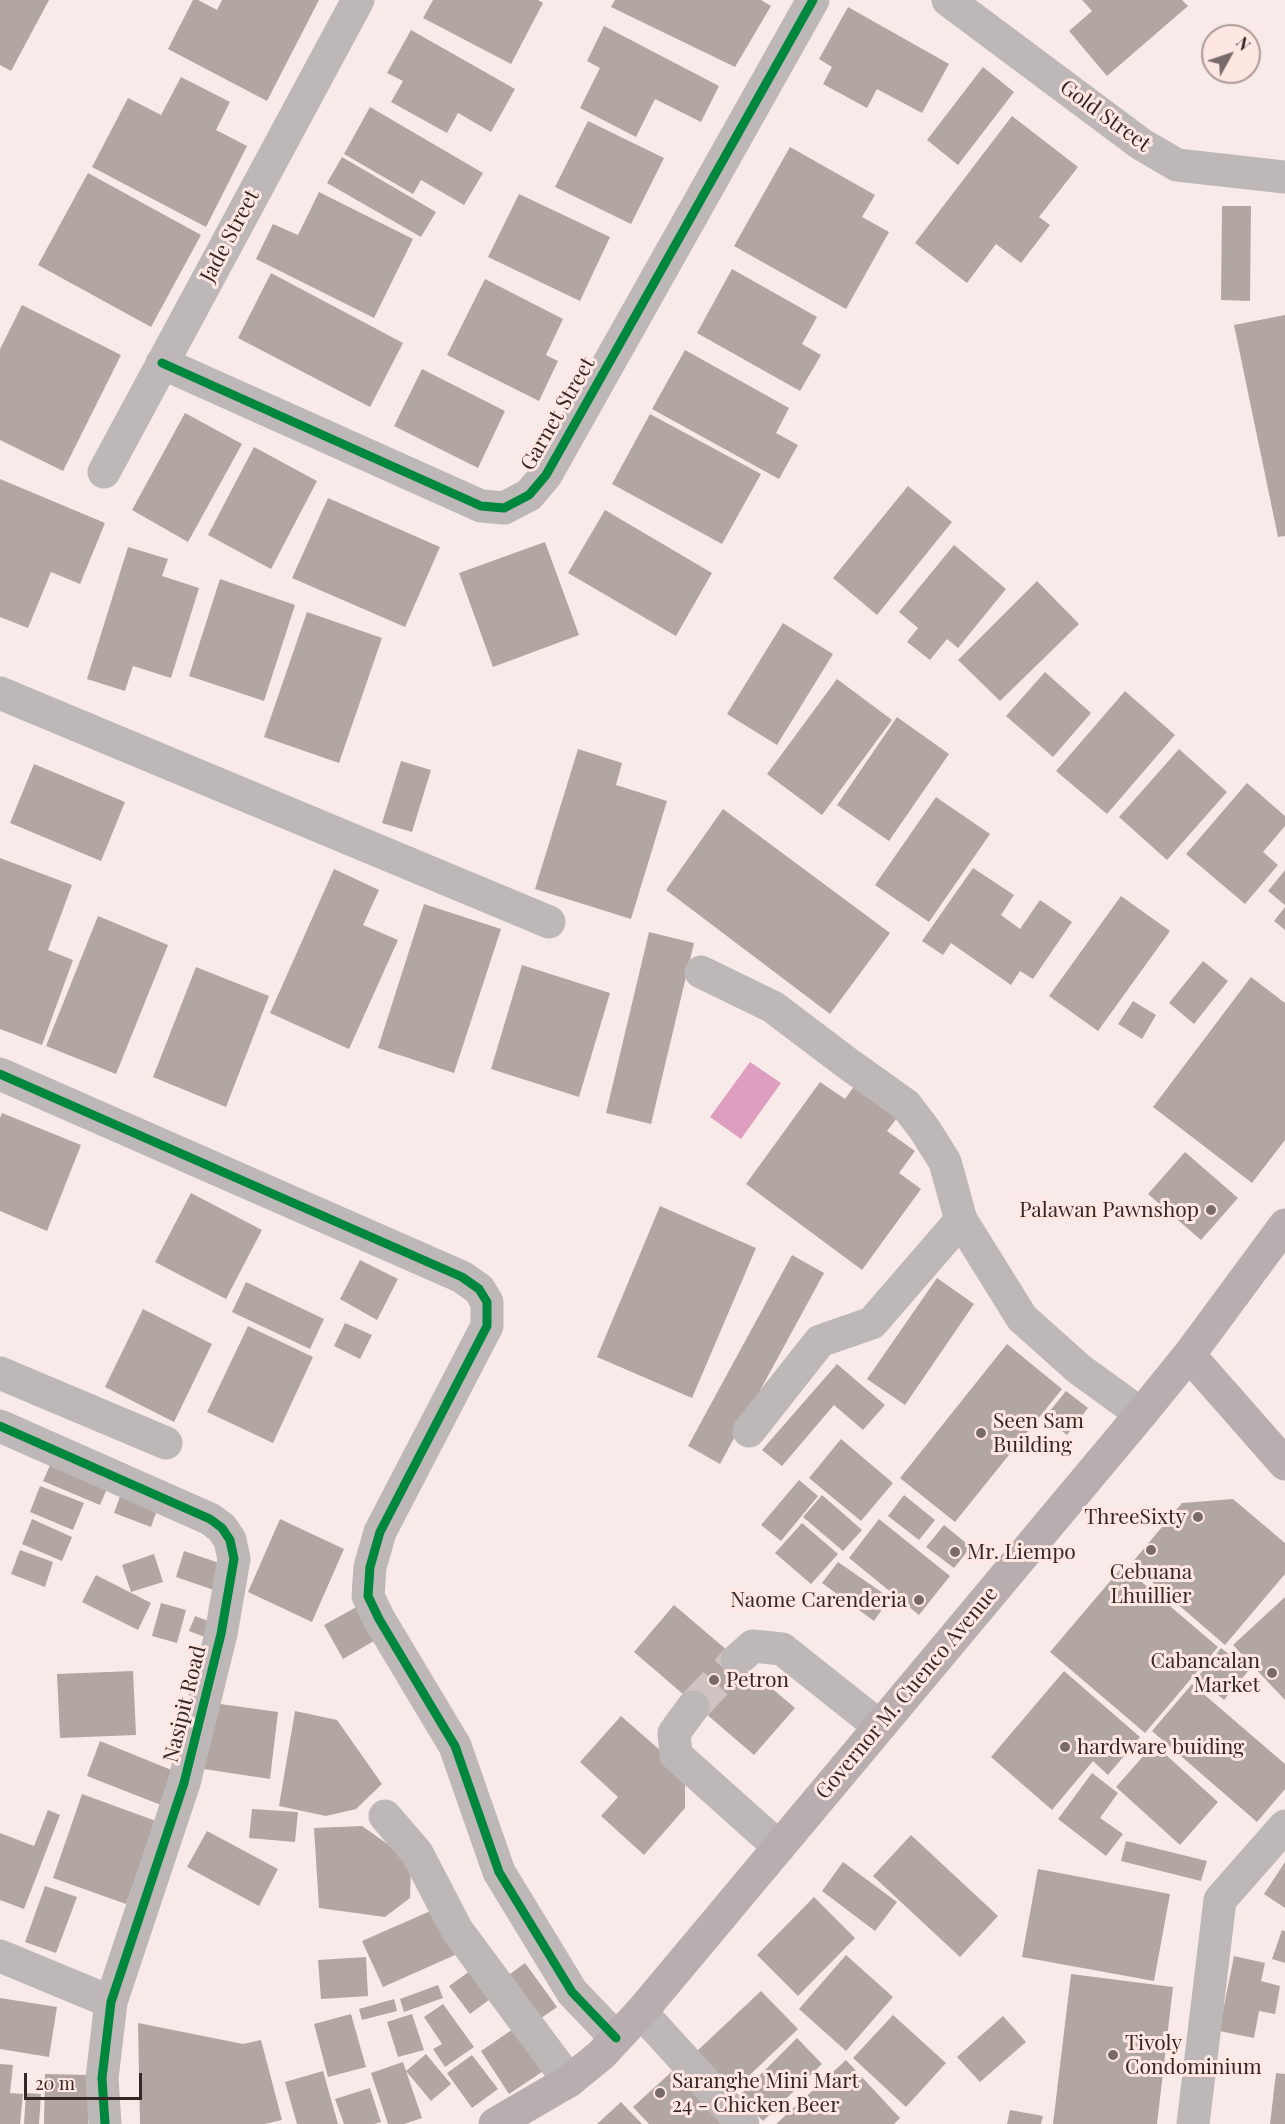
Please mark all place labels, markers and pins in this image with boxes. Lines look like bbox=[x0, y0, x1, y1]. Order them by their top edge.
place label: Palawan Pawnshop bbox=[1019, 1197, 1199, 1223]
marker: Palawan Pawnshop bbox=[1204, 1203, 1218, 1217]
place label: Seen Sam Building bbox=[993, 1408, 1084, 1458]
marker: Seen Sam Building bbox=[974, 1426, 988, 1440]
place label: ThreeSixty bbox=[1084, 1504, 1186, 1530]
marker: ThreeSixty bbox=[1191, 1510, 1205, 1524]
place label: Mr. Liempo bbox=[967, 1539, 1076, 1565]
marker: Cebuana Lhuillier bbox=[1144, 1543, 1158, 1557]
marker: Mr. Liempo bbox=[948, 1545, 962, 1559]
place label: Cebuana Lhuillier bbox=[1110, 1559, 1192, 1609]
place label: Naome Carenderia bbox=[730, 1587, 907, 1613]
marker: Naome Carenderia bbox=[912, 1593, 926, 1607]
place label: Cabancalan Market bbox=[1151, 1648, 1260, 1698]
marker: Cabancalan Market bbox=[1265, 1666, 1279, 1680]
place label: Petron bbox=[726, 1667, 789, 1693]
marker: Petron bbox=[707, 1673, 721, 1687]
place label: hardware buiding bbox=[1077, 1734, 1244, 1760]
marker: hardware buiding bbox=[1058, 1740, 1072, 1754]
place label: Tivoly Condominium bbox=[1125, 2030, 1262, 2080]
marker: Tivoly Condominium bbox=[1106, 2048, 1120, 2062]
place label: Saranghe Mini Mart 24 - Chicken Beer bbox=[672, 2068, 859, 2118]
marker: Saranghe Mini Mart 24 - Chicken Beer bbox=[653, 2086, 667, 2100]

